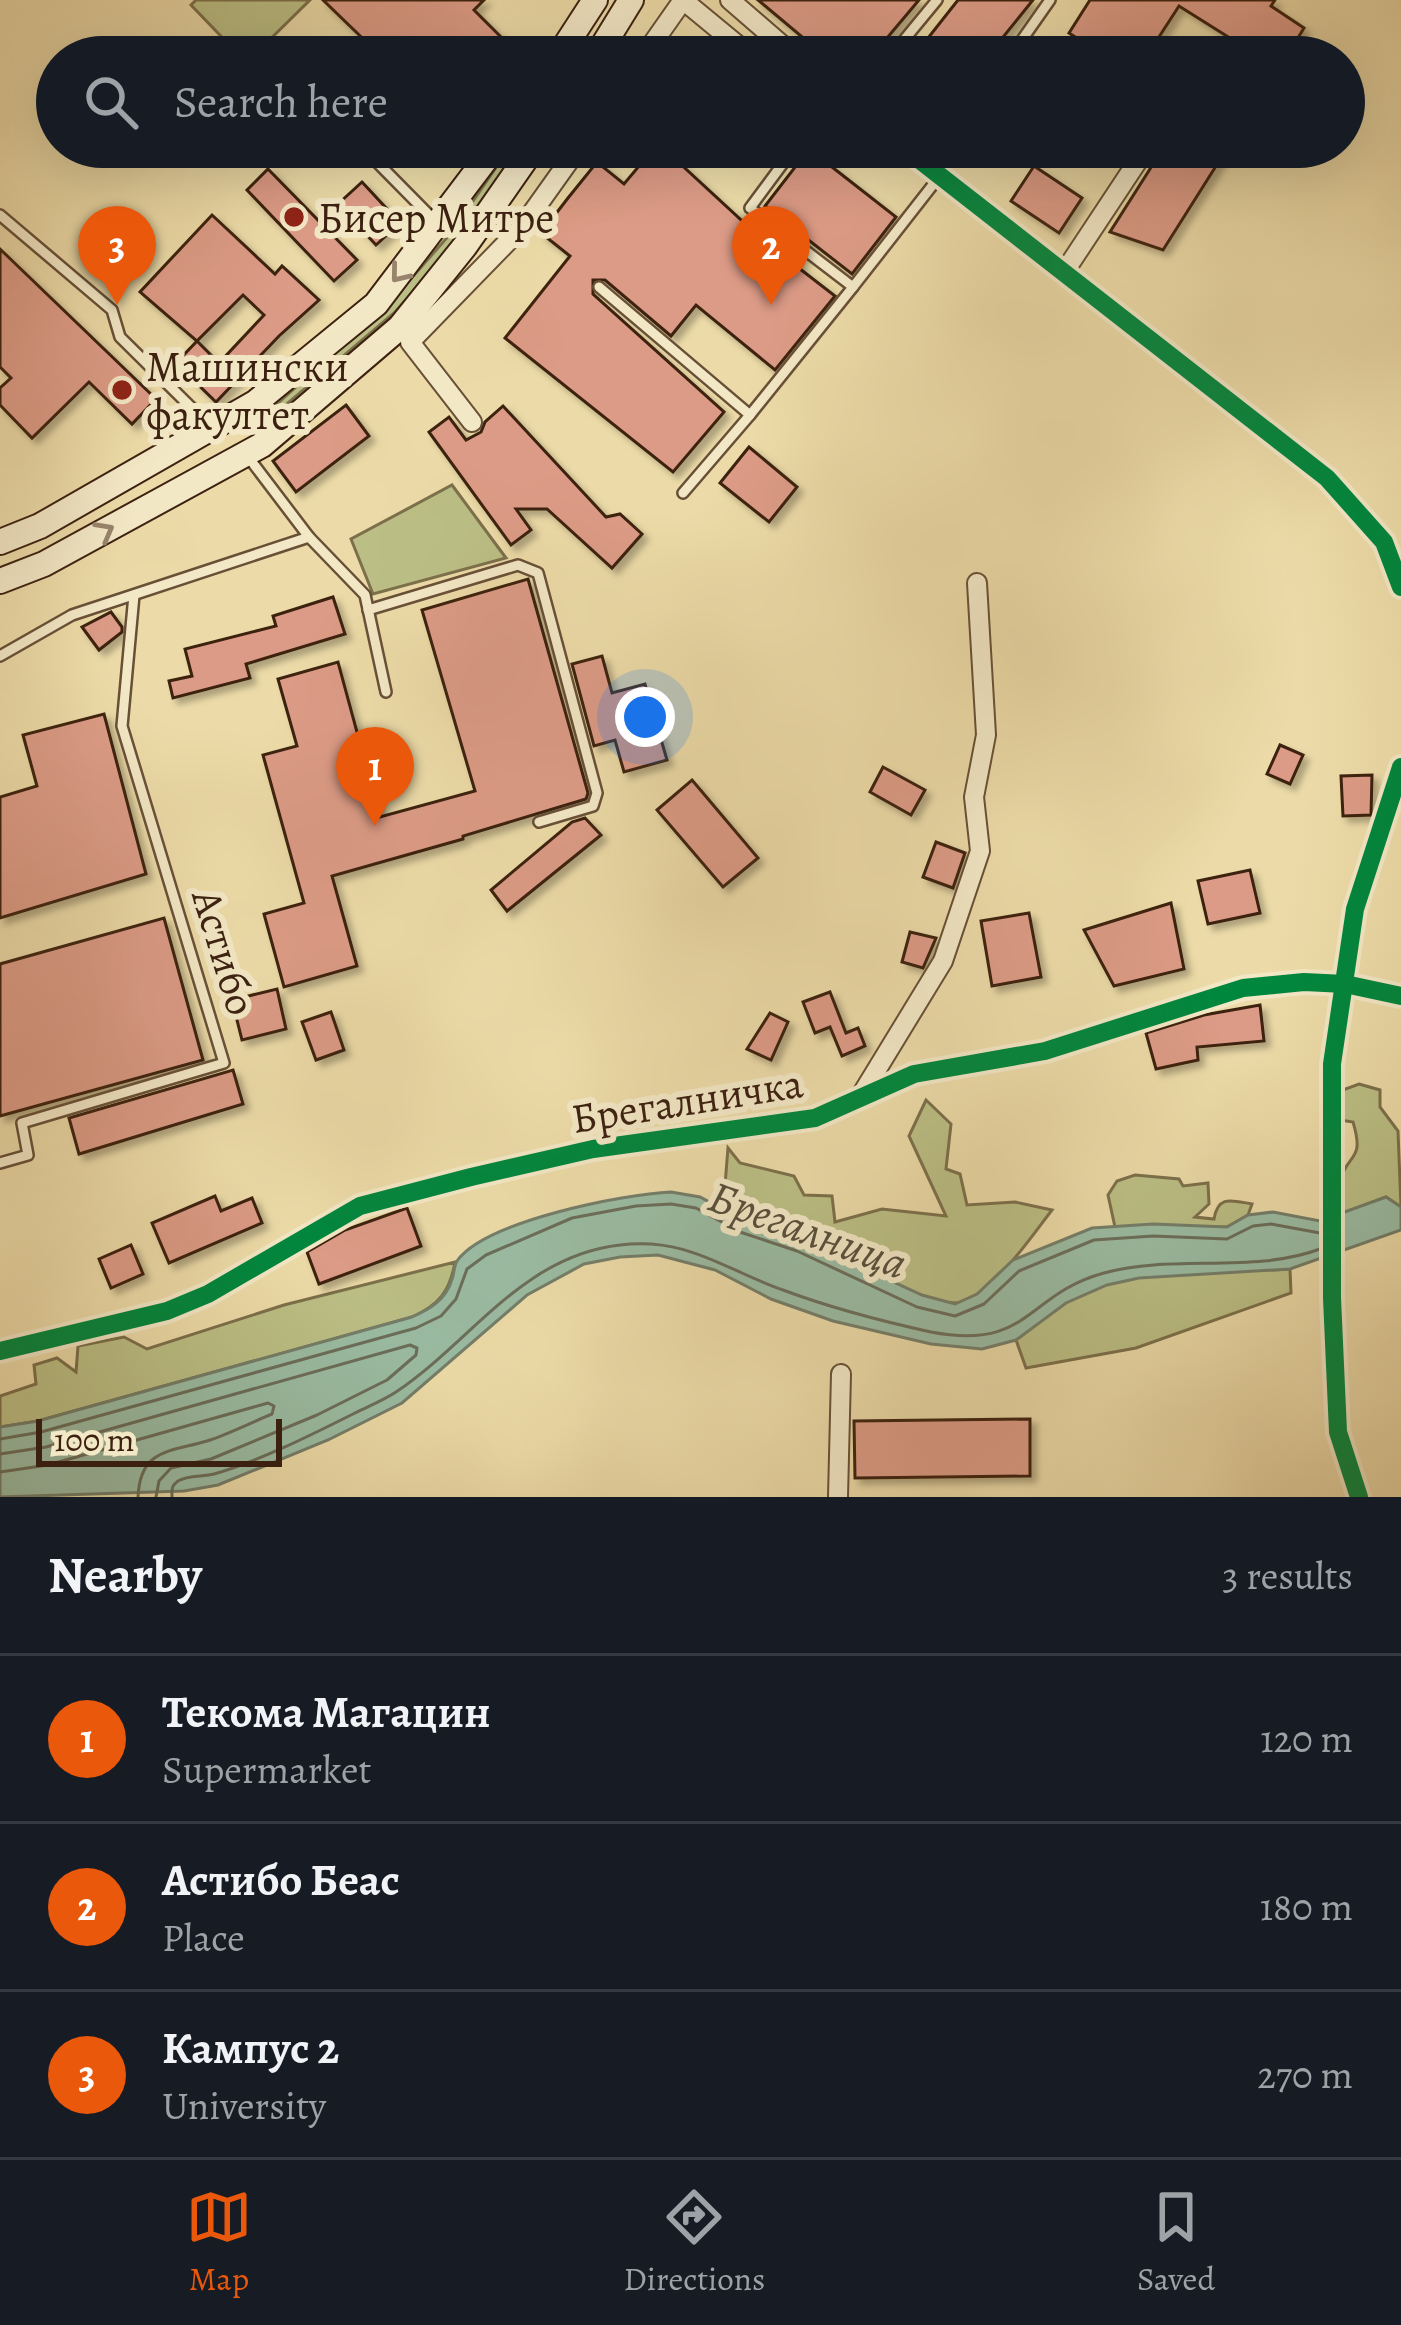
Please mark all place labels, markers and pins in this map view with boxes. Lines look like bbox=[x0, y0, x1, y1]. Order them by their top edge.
place label: Бисер Митре bbox=[318, 189, 554, 246]
marker: Бисер Митре bbox=[281, 204, 307, 230]
pin: 3 bbox=[78, 206, 156, 305]
pin: 2 bbox=[732, 206, 810, 305]
place label: Машински факултет bbox=[146, 338, 349, 443]
marker: Машински факултет bbox=[109, 377, 135, 403]
pin: 1 bbox=[336, 727, 414, 826]

